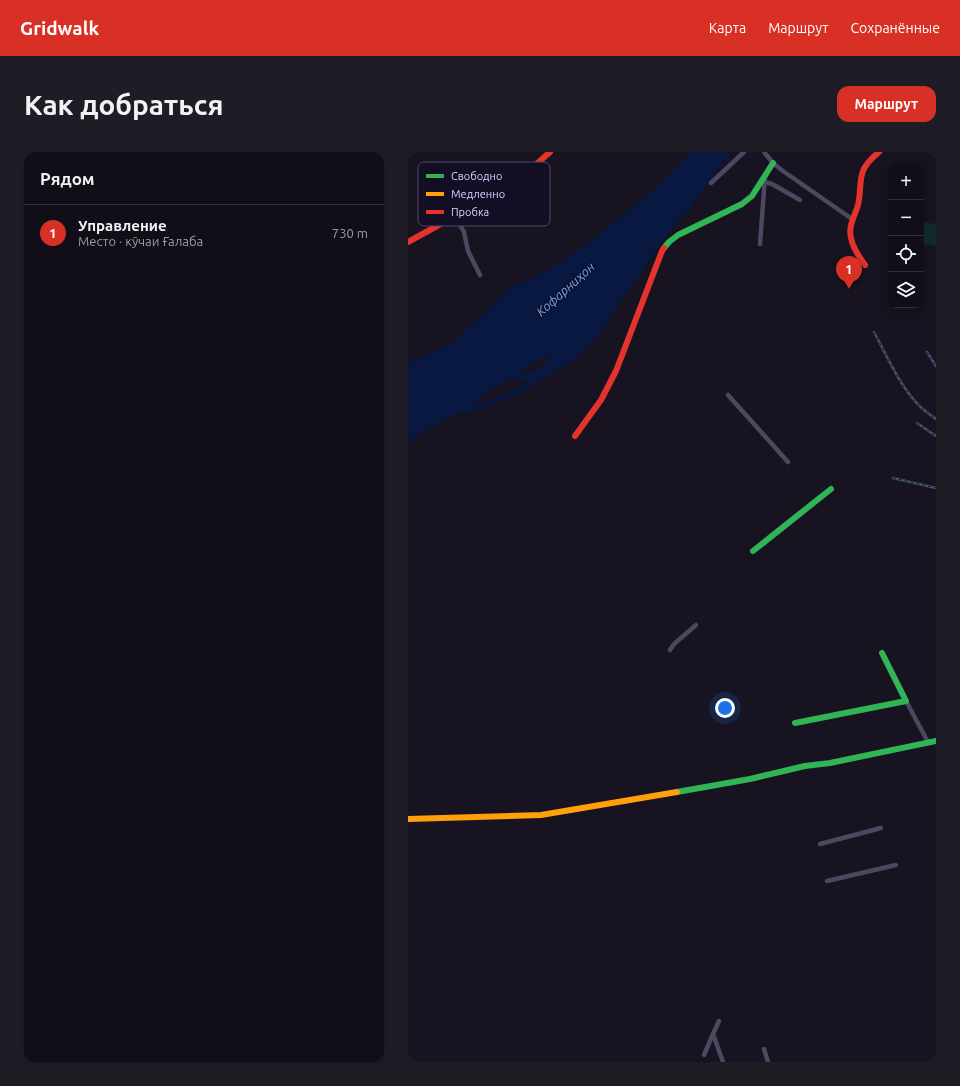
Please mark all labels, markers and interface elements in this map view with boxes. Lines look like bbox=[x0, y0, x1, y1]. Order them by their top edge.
text: Gridwalk bbox=[20, 17, 99, 39]
text: Карта bbox=[709, 20, 746, 36]
text: Маршрут bbox=[768, 20, 829, 36]
text: Сохранённые bbox=[851, 20, 940, 36]
button: Маршрут bbox=[837, 86, 936, 122]
text: Как добраться bbox=[24, 89, 223, 120]
legend bbox=[418, 162, 550, 226]
map controls bbox=[888, 164, 924, 308]
button: + bbox=[888, 164, 924, 200]
text: Рядом bbox=[40, 169, 95, 188]
text: Свободно bbox=[451, 170, 502, 182]
text: Медленно bbox=[451, 188, 505, 200]
button: − bbox=[888, 200, 924, 236]
text: Пробка bbox=[451, 206, 489, 218]
text: Управление bbox=[78, 217, 167, 234]
text: 1 bbox=[49, 226, 57, 240]
text: 730 m bbox=[332, 226, 368, 240]
text: Место · кӯчаи Ғалаба bbox=[78, 234, 203, 248]
button: locate bbox=[888, 236, 924, 272]
pin: 1 bbox=[836, 256, 862, 289]
water label: Кофарниҳон bbox=[533, 259, 597, 319]
button: layers bbox=[888, 272, 924, 308]
your location bbox=[715, 698, 735, 718]

